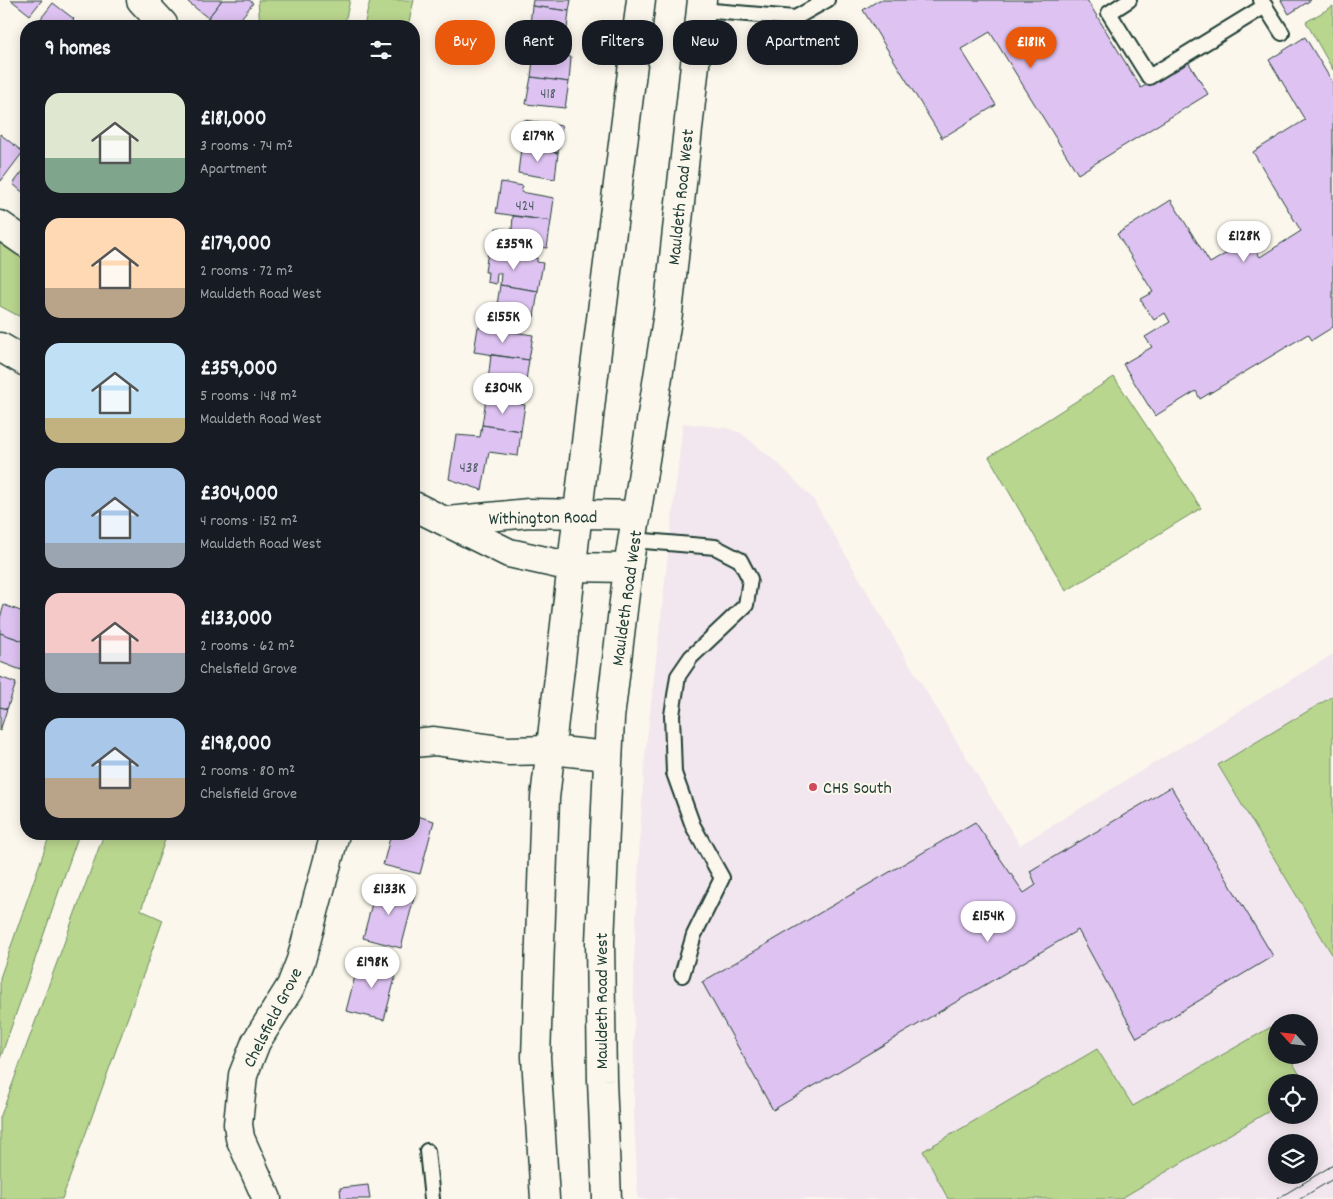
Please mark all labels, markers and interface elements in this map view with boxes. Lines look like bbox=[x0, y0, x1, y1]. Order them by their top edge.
chip: Buy bbox=[435, 20, 495, 65]
chip: Rent bbox=[505, 20, 572, 65]
chip: Filters bbox=[582, 20, 663, 65]
chip: New bbox=[673, 20, 737, 65]
chip: Apartment bbox=[747, 20, 858, 65]
pin: £181K bbox=[996, 27, 1066, 69]
text: £181K bbox=[1017, 31, 1045, 54]
text: 9 homes bbox=[45, 35, 111, 65]
icon: filters bbox=[367, 36, 395, 64]
house number: 418 bbox=[540, 84, 556, 106]
text: £181,000 bbox=[200, 105, 266, 135]
icon: home bbox=[85, 113, 145, 173]
pin: £179K bbox=[503, 120, 573, 163]
text: £179K bbox=[522, 125, 554, 148]
street label: Mauldeth Road West bbox=[663, 128, 702, 267]
text: 3 rooms · 74 m² bbox=[200, 135, 293, 158]
text: Apartment bbox=[200, 158, 267, 181]
house number: 424 bbox=[515, 196, 535, 218]
pin: £128K bbox=[1209, 220, 1279, 263]
text: £128K bbox=[1228, 225, 1260, 248]
pin: £359K bbox=[479, 228, 549, 271]
text: £179,000 bbox=[200, 230, 271, 260]
text: £359K bbox=[495, 233, 533, 256]
icon: home bbox=[85, 238, 145, 298]
text: 2 rooms · 72 m² bbox=[200, 260, 293, 283]
text: Mauldeth Road West bbox=[200, 283, 321, 306]
pin: £155K bbox=[468, 302, 538, 344]
text: £155K bbox=[486, 306, 520, 329]
text: £359,000 bbox=[200, 355, 278, 385]
icon: home bbox=[85, 363, 145, 423]
pin: £304K bbox=[468, 372, 538, 415]
text: £304K bbox=[484, 377, 522, 400]
text: 5 rooms · 148 m² bbox=[200, 385, 297, 408]
text: Mauldeth Road West bbox=[200, 408, 321, 431]
house number: 438 bbox=[460, 458, 478, 480]
text: £304,000 bbox=[200, 480, 278, 510]
icon: home bbox=[85, 488, 145, 548]
street label: Withington Road bbox=[488, 506, 598, 533]
text: 4 rooms · 152 m² bbox=[200, 510, 298, 533]
street label: Mauldeth Road West bbox=[607, 529, 650, 668]
text: Mauldeth Road West bbox=[200, 533, 321, 556]
text: £133,000 bbox=[200, 605, 272, 635]
icon: home bbox=[85, 613, 145, 673]
text: 2 rooms · 62 m² bbox=[200, 635, 295, 658]
text: Chelsfield Grove bbox=[200, 658, 297, 681]
text: £198,000 bbox=[200, 730, 271, 760]
icon: home bbox=[85, 738, 145, 798]
text: 2 rooms · 80 m² bbox=[200, 760, 295, 783]
place label: CHS South bbox=[823, 777, 892, 802]
marker: CHS South bbox=[807, 781, 819, 793]
text: Chelsfield Grove bbox=[200, 783, 297, 806]
pin: £133K bbox=[354, 874, 424, 916]
text: £133K bbox=[372, 878, 406, 901]
pin: £154K bbox=[953, 900, 1023, 943]
text: £154K bbox=[972, 905, 1004, 928]
street label: Mauldeth Road West bbox=[591, 932, 616, 1069]
pin: £198K bbox=[337, 946, 407, 989]
text: £198K bbox=[356, 951, 388, 974]
street label: Chelsfield Grove bbox=[238, 964, 310, 1072]
north arrow bbox=[1268, 1014, 1318, 1064]
map controls bbox=[1268, 1014, 1318, 1184]
button: locate bbox=[1268, 1074, 1318, 1124]
button: layers bbox=[1268, 1134, 1318, 1184]

